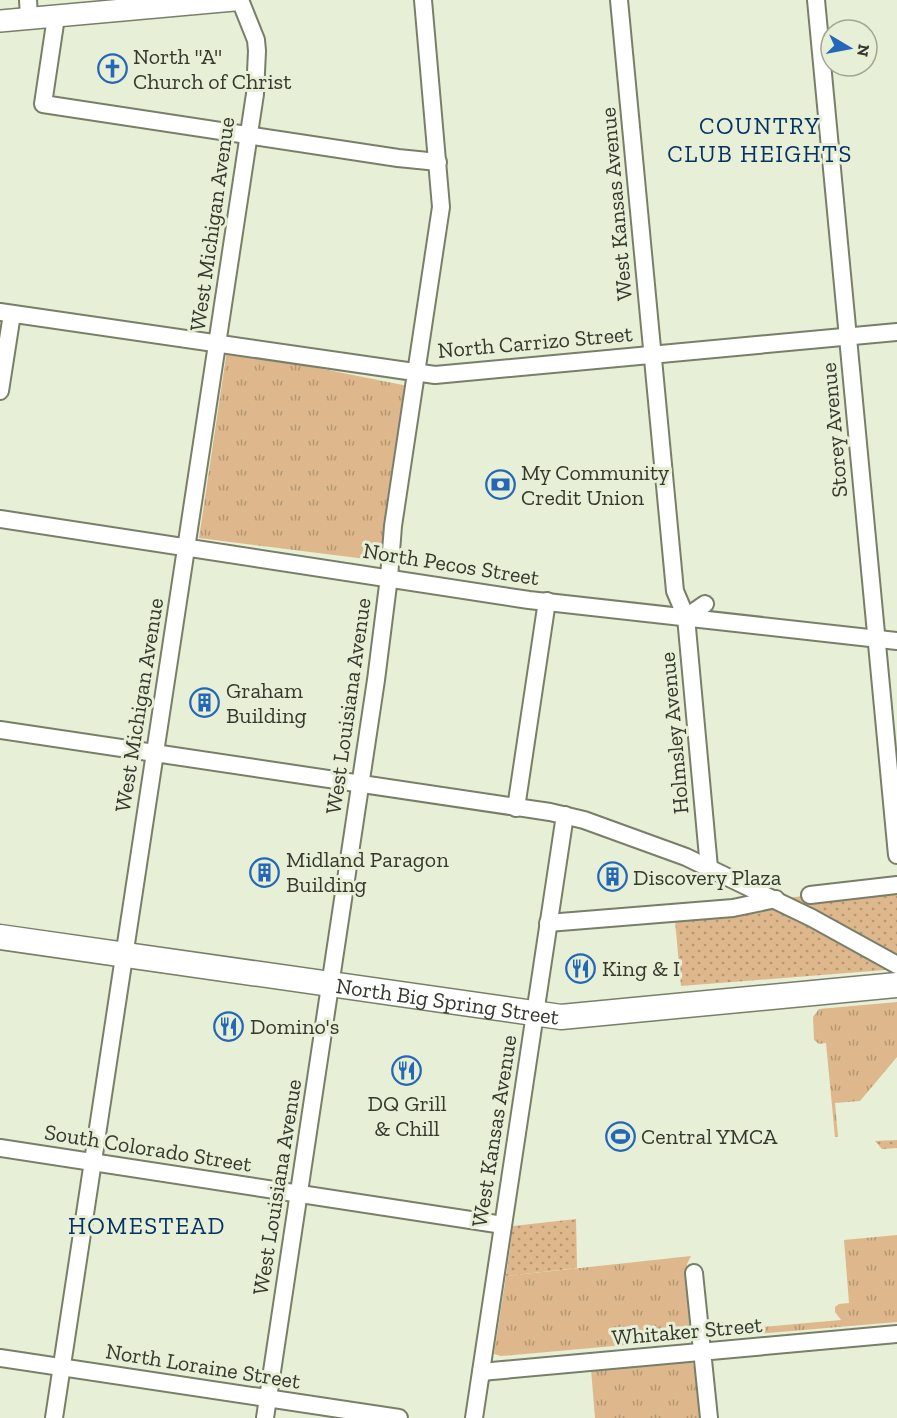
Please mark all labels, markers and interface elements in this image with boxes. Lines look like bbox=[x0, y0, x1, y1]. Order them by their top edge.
north arrow bbox=[819, 18, 879, 78]
place label: North "A" Church of Christ bbox=[133, 43, 292, 95]
text: N bbox=[853, 43, 874, 58]
church icon: North "A" Church of Christ bbox=[96, 53, 128, 85]
street label: West Kansas Avenue bbox=[594, 106, 638, 302]
district label: COUNTRY CLUB HEIGHTS bbox=[667, 111, 853, 168]
street label: West Michigan Avenue bbox=[184, 115, 240, 333]
street label: North Carrizo Street bbox=[436, 320, 634, 364]
street label: Storey Avenue bbox=[815, 362, 853, 498]
place label: My Community Credit Union bbox=[521, 459, 670, 511]
bank icon: My Community Credit Union bbox=[484, 469, 516, 501]
street label: North Pecos Street bbox=[361, 537, 542, 591]
street label: West Michigan Avenue bbox=[109, 596, 169, 814]
street label: West Louisiana Avenue bbox=[319, 596, 377, 816]
street label: Holmsley Avenue bbox=[653, 651, 695, 815]
place label: Graham Building bbox=[226, 677, 307, 729]
building icon: Graham Building bbox=[189, 687, 221, 719]
place label: Midland Paragon Building bbox=[286, 846, 449, 898]
building icon: Midland Paragon Building bbox=[249, 856, 281, 888]
building icon: Discovery Plaza bbox=[596, 861, 628, 893]
place label: Discovery Plaza bbox=[633, 864, 782, 891]
restaurant icon: King & I bbox=[565, 952, 597, 984]
place label: King & I bbox=[602, 955, 680, 982]
street label: North Big Spring Street bbox=[334, 972, 562, 1030]
restaurant icon: Domino's bbox=[213, 1010, 245, 1042]
place label: Domino's bbox=[250, 1013, 339, 1040]
street label: West Kansas Avenue bbox=[465, 1033, 523, 1229]
restaurant icon: DQ Grill & Chill bbox=[391, 1055, 423, 1087]
street label: West Louisiana Avenue bbox=[247, 1077, 307, 1297]
place label: DQ Grill & Chill bbox=[367, 1090, 447, 1142]
street label: South Colorado Street bbox=[42, 1118, 254, 1178]
sports icon: Central YMCA bbox=[604, 1120, 636, 1152]
place label: Central YMCA bbox=[641, 1123, 778, 1150]
district label: HOMESTEAD bbox=[68, 1211, 226, 1240]
street label: Whitaker Street bbox=[611, 1311, 764, 1351]
street label: North Loraine Street bbox=[104, 1337, 303, 1395]

